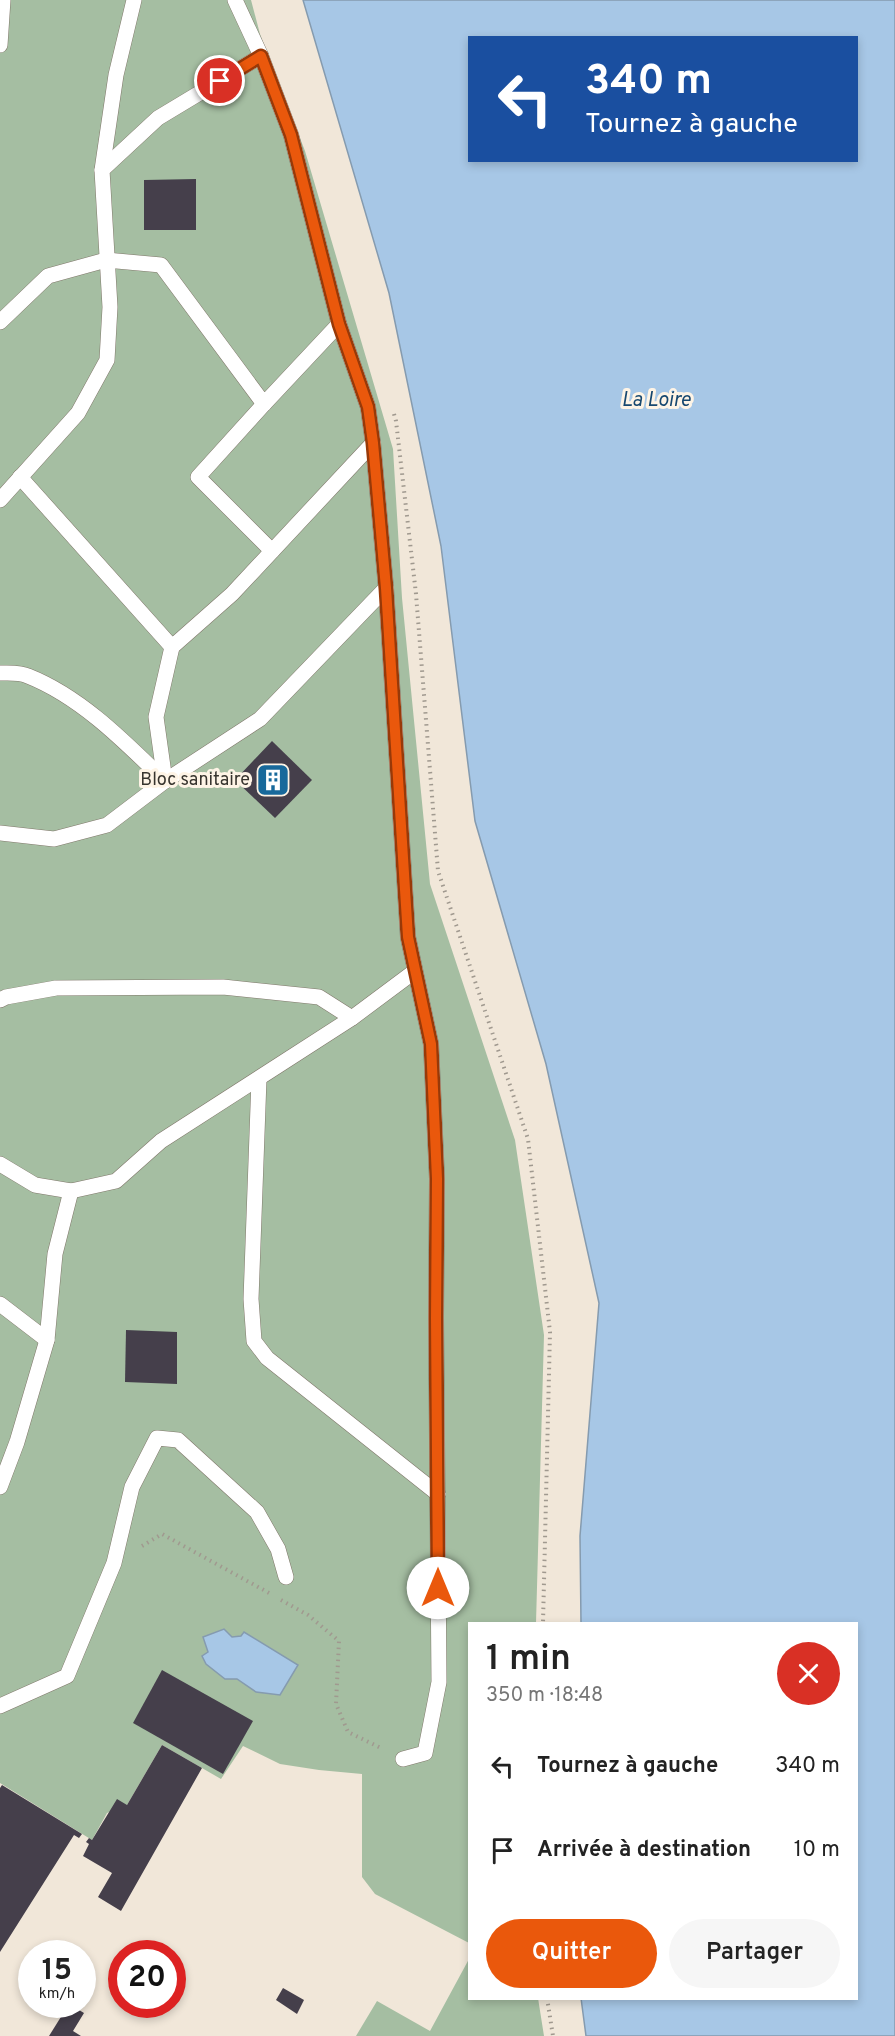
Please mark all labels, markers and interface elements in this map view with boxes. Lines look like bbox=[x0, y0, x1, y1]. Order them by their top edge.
pin bbox=[194, 55, 245, 106]
text: 340 m bbox=[585, 56, 712, 109]
icon: left bbox=[486, 60, 564, 138]
icon: arrive bbox=[203, 64, 236, 97]
text: Tournez à gauche bbox=[585, 108, 798, 142]
water label: La Loire bbox=[621, 388, 691, 414]
building icon: Bloc sanitaire bbox=[255, 762, 291, 798]
place label: Bloc sanitaire bbox=[140, 769, 250, 792]
position arrow bbox=[406, 1556, 470, 1620]
text: 1 min bbox=[486, 1637, 571, 1683]
button: close bbox=[777, 1642, 840, 1705]
text: 350 m · 18:48 bbox=[486, 1683, 603, 1709]
icon: left bbox=[486, 1750, 519, 1783]
text: Tournez à gauche bbox=[537, 1753, 718, 1780]
text: 340 m bbox=[775, 1753, 840, 1780]
icon: arrive bbox=[486, 1834, 519, 1867]
text: Arrivée à destination bbox=[537, 1837, 751, 1864]
text: 10 m bbox=[794, 1837, 840, 1864]
button: Quitter bbox=[486, 1919, 657, 1988]
button: Partager bbox=[669, 1919, 840, 1988]
speed limit sign: 20 bbox=[108, 1940, 186, 2018]
text: 15 bbox=[42, 1953, 72, 1990]
text: km/h bbox=[39, 1985, 75, 2004]

